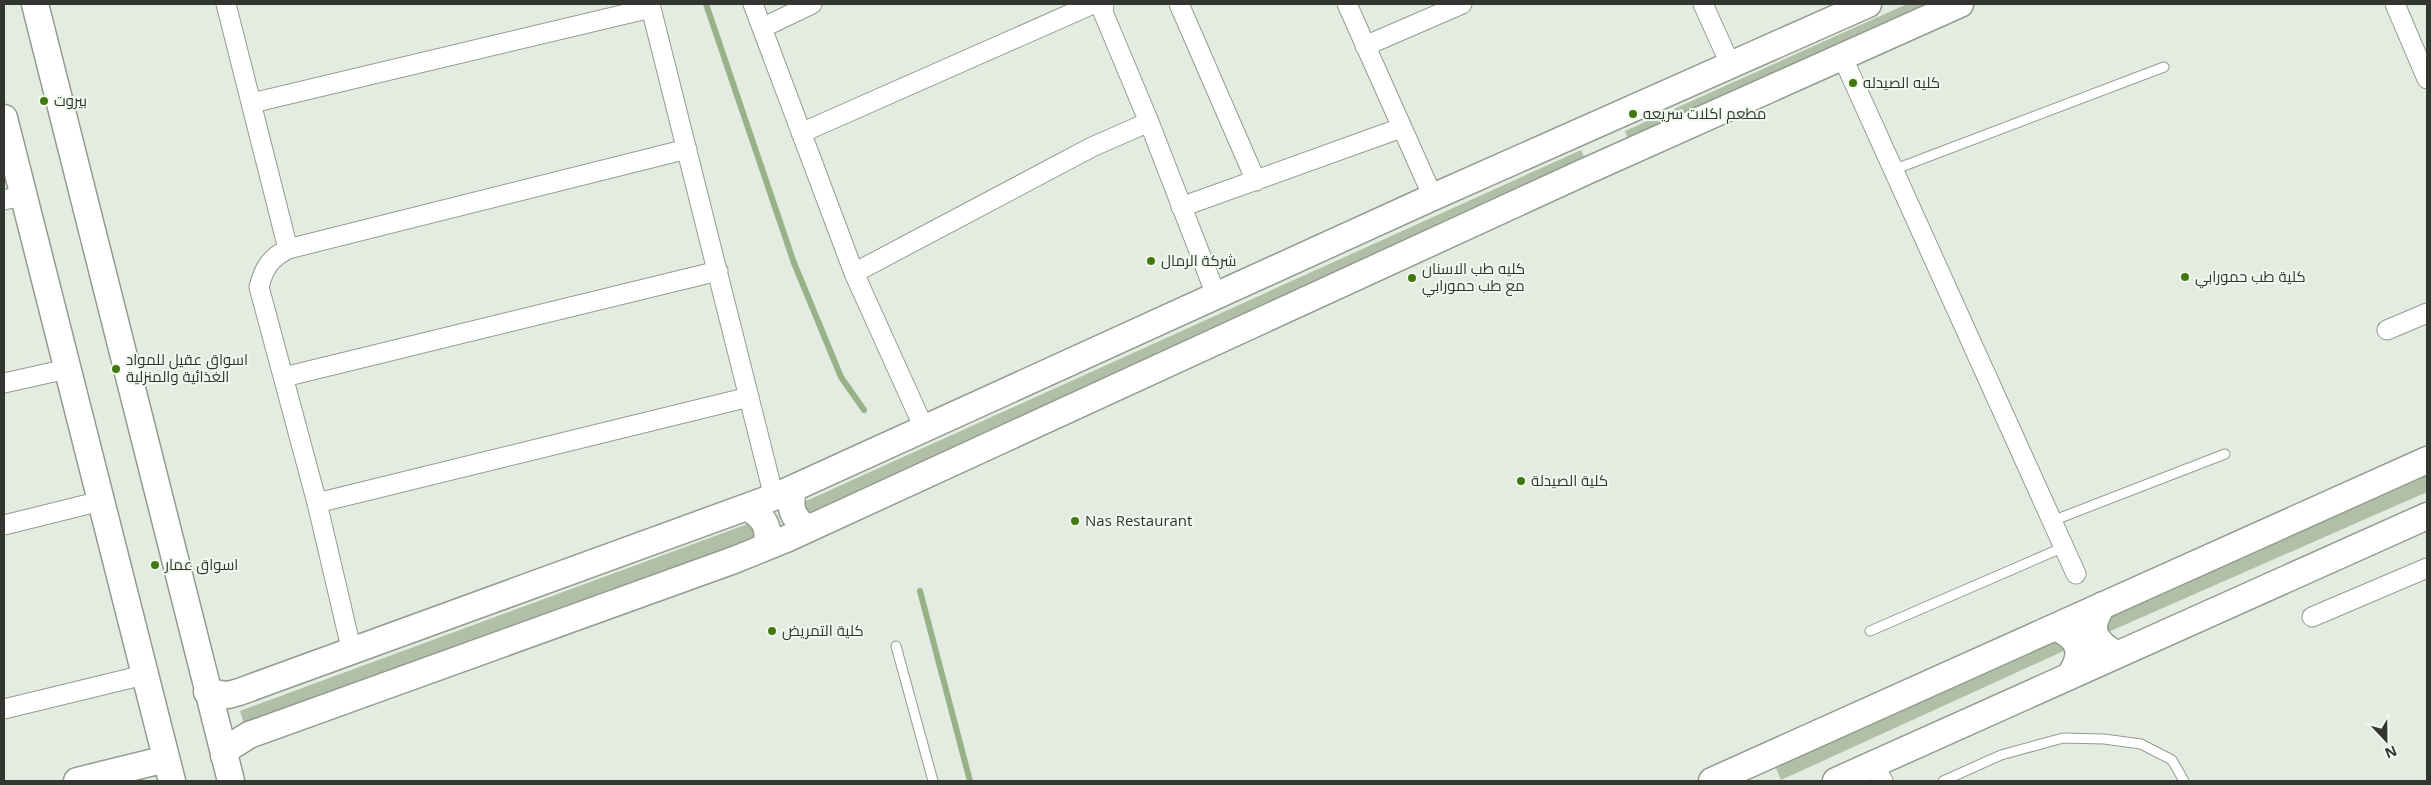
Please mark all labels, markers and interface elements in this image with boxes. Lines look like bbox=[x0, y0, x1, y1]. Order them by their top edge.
place label: كليه الصيدله bbox=[1863, 72, 1940, 92]
marker: كليه الصيدله bbox=[1847, 77, 1859, 89]
place label: بيروت bbox=[54, 90, 87, 110]
marker: بيروت bbox=[38, 95, 50, 107]
place label: مطعم اكلات سريعه bbox=[1643, 103, 1766, 124]
marker: مطعم اكلات سريعه bbox=[1627, 108, 1639, 120]
place label: شركة الرمال bbox=[1161, 250, 1236, 270]
marker: شركة الرمال bbox=[1145, 255, 1157, 267]
place label: كليه طب الاسنان مع طب حمورابي bbox=[1422, 258, 1525, 298]
place label: كلية طب حمورابي bbox=[2195, 266, 2306, 289]
marker: كلية طب حمورابي bbox=[2179, 271, 2191, 283]
marker: كليه طب الاسنان مع طب حمورابي bbox=[1406, 272, 1418, 284]
place label: اسواق عقيل للمواد الغذائية والمنزلية bbox=[126, 349, 248, 386]
marker: اسواق عقيل للمواد الغذائية والمنزلية bbox=[110, 363, 122, 375]
place label: كلية الصيدلة bbox=[1531, 470, 1608, 490]
marker: كلية الصيدلة bbox=[1515, 475, 1527, 487]
place label: Nas Restaurant bbox=[1085, 510, 1192, 530]
marker: Nas Restaurant bbox=[1069, 515, 1081, 527]
place label: اسواق عمار bbox=[164, 554, 238, 575]
marker: اسواق عمار bbox=[149, 559, 161, 571]
place label: كلية التمريض bbox=[782, 620, 864, 641]
marker: كلية التمريض bbox=[766, 625, 778, 637]
north arrow bbox=[2361, 715, 2411, 765]
text: N bbox=[2382, 742, 2400, 763]

